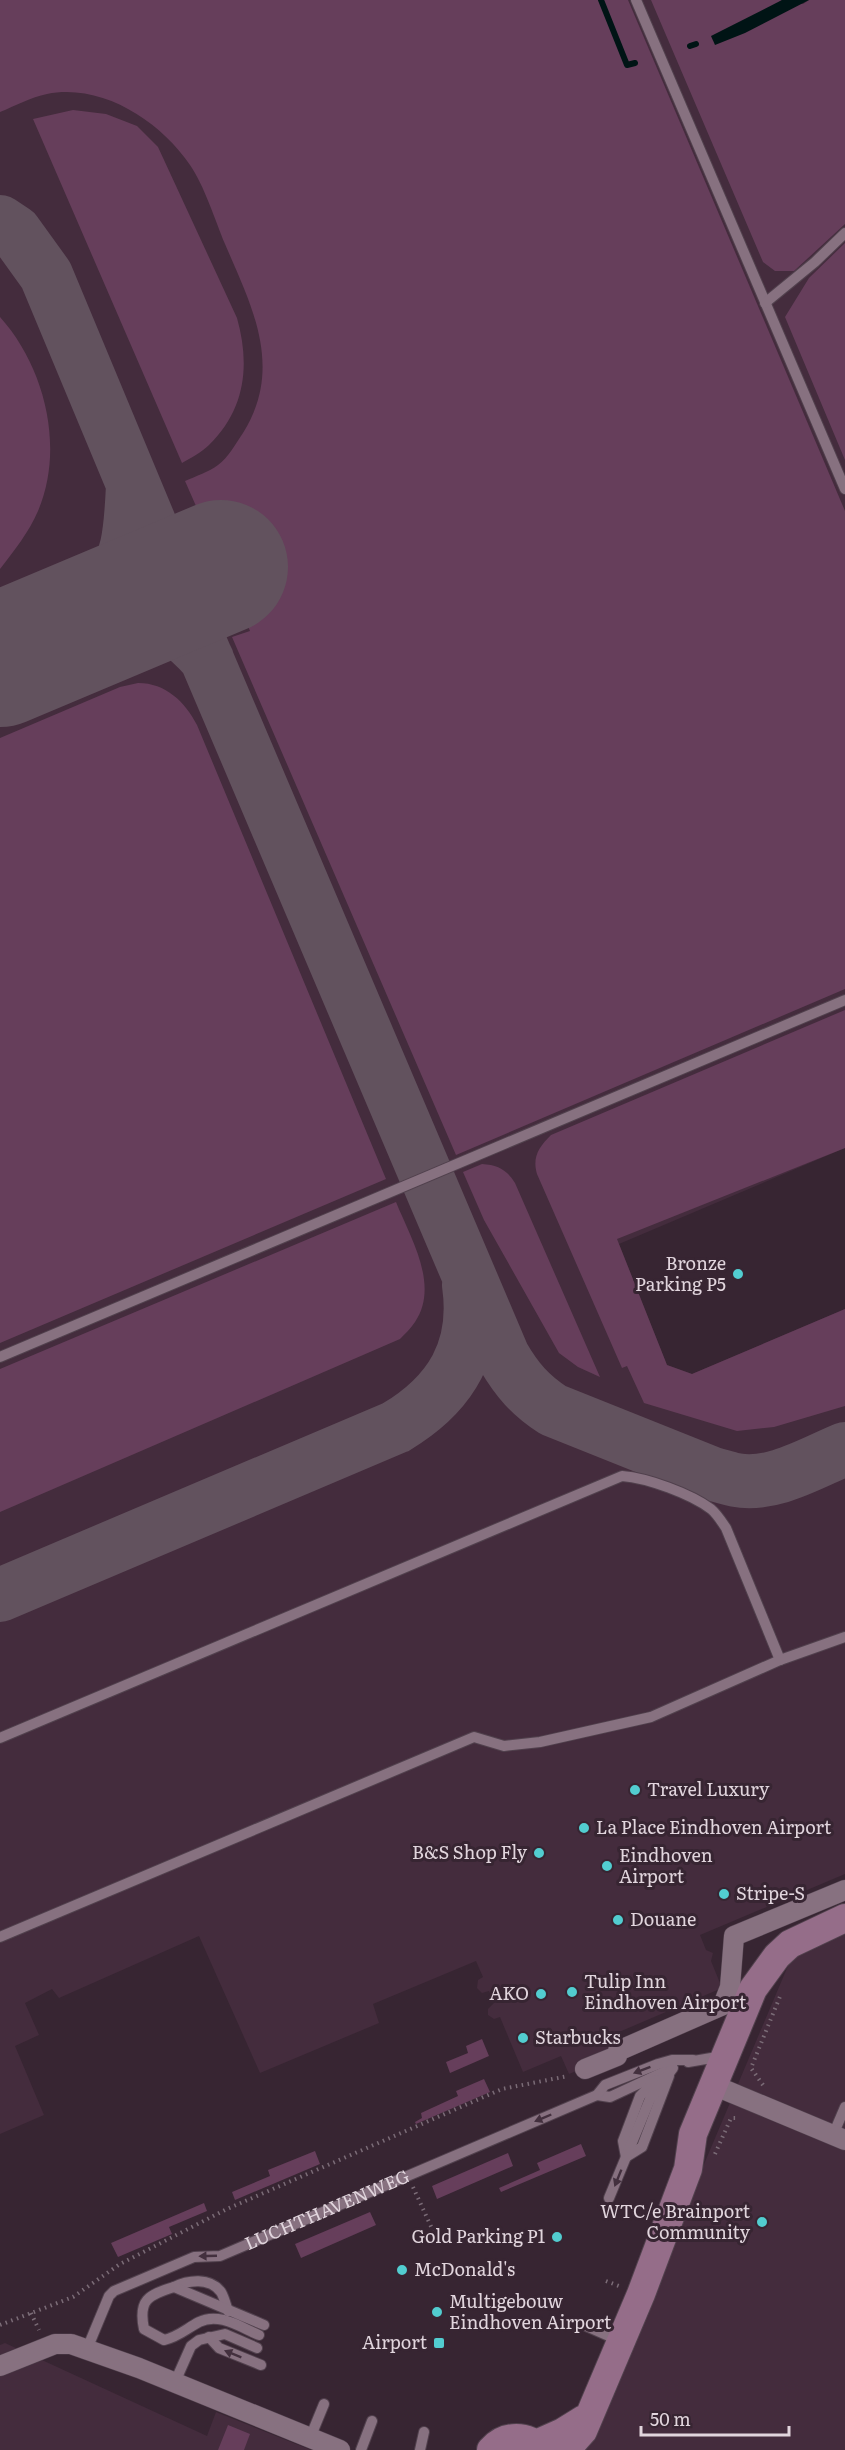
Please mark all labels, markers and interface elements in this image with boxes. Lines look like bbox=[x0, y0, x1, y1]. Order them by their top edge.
place label: Bronze Parking P5 bbox=[635, 1249, 726, 1297]
marker: Bronze Parking P5 bbox=[731, 1267, 745, 1281]
place label: Travel Luxury bbox=[647, 1775, 770, 1802]
marker: Travel Luxury bbox=[628, 1783, 642, 1797]
place label: La Place Eindhoven Airport bbox=[596, 1813, 832, 1840]
marker: La Place Eindhoven Airport bbox=[577, 1821, 591, 1835]
place label: B&S Shop Fly bbox=[412, 1838, 528, 1865]
place label: Eindhoven Airport bbox=[619, 1841, 713, 1889]
marker: B&S Shop Fly bbox=[532, 1846, 546, 1860]
marker: Eindhoven Airport bbox=[600, 1859, 614, 1873]
place label: Stripe-S bbox=[736, 1879, 805, 1906]
marker: Stripe-S bbox=[717, 1887, 731, 1901]
place label: Douane bbox=[630, 1905, 696, 1932]
marker: Douane bbox=[611, 1913, 625, 1927]
place label: Tulip Inn Eindhoven Airport bbox=[584, 1967, 747, 2015]
place label: AKO bbox=[489, 1979, 529, 2006]
marker: Tulip Inn Eindhoven Airport bbox=[565, 1985, 579, 1999]
marker: AKO bbox=[534, 1987, 548, 2001]
place label: Starbucks bbox=[535, 2023, 621, 2050]
marker: Starbucks bbox=[516, 2031, 530, 2045]
one-way arrow bbox=[633, 2066, 651, 2075]
one-way arrow bbox=[533, 2113, 551, 2123]
street label: LUCHTHAVENWEG bbox=[240, 2162, 413, 2256]
one-way arrow bbox=[612, 2169, 622, 2187]
place label: WTC/e Brainport Community bbox=[600, 2197, 751, 2245]
marker: WTC/e Brainport Community bbox=[755, 2215, 769, 2229]
place label: Gold Parking P1 bbox=[412, 2222, 545, 2249]
marker: Gold Parking P1 bbox=[550, 2230, 564, 2244]
one-way arrow bbox=[199, 2252, 218, 2261]
place label: McDonald's bbox=[414, 2255, 515, 2282]
marker: McDonald's bbox=[395, 2263, 409, 2277]
place label: Multigebouw Eindhoven Airport bbox=[449, 2287, 612, 2335]
marker: Multigebouw Eindhoven Airport bbox=[430, 2305, 444, 2319]
place label: Airport bbox=[362, 2328, 428, 2355]
marker: Airport bbox=[432, 2336, 446, 2350]
one-way arrow bbox=[224, 2349, 242, 2359]
scale bar bbox=[641, 2399, 790, 2437]
text: 50 m bbox=[650, 2405, 691, 2432]

